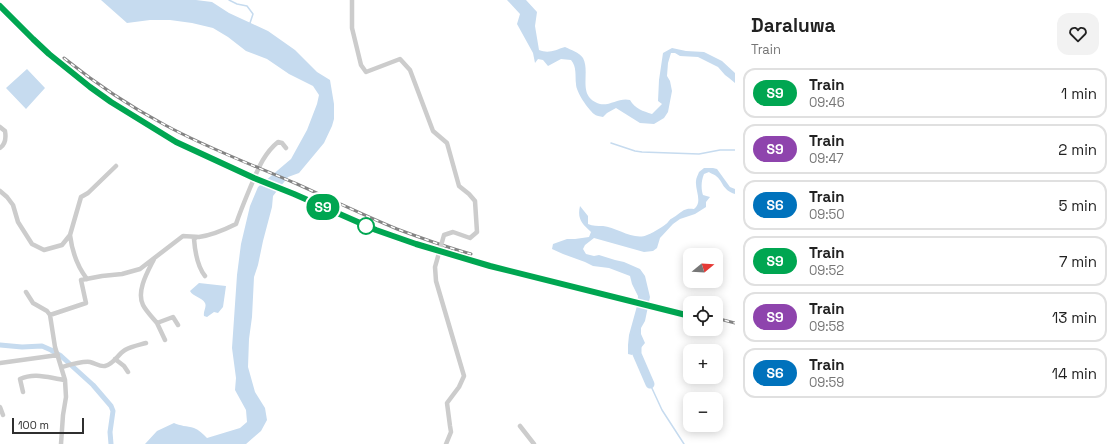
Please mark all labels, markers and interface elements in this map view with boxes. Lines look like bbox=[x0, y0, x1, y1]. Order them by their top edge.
text: Daraluwa bbox=[751, 13, 836, 38]
button: heart bbox=[1057, 13, 1099, 55]
text: Train bbox=[751, 41, 781, 58]
text: Train bbox=[809, 75, 844, 94]
text: S9 bbox=[766, 84, 784, 102]
text: 1 min bbox=[1061, 84, 1097, 103]
text: 09:46 bbox=[809, 94, 845, 111]
text: Train bbox=[809, 131, 844, 150]
text: S9 bbox=[766, 140, 784, 158]
text: 2 min bbox=[1058, 140, 1097, 159]
text: 09:47 bbox=[809, 150, 844, 167]
text: Train bbox=[809, 187, 844, 206]
line badge: S9 bbox=[305, 194, 341, 220]
text: S6 bbox=[766, 196, 784, 214]
text: 5 min bbox=[1058, 196, 1097, 215]
text: S9 bbox=[314, 198, 332, 216]
text: 09:50 bbox=[809, 206, 845, 223]
unlabelled marker bbox=[357, 217, 375, 235]
text: Train bbox=[809, 243, 844, 262]
north arrow bbox=[683, 248, 723, 288]
map controls bbox=[683, 248, 723, 432]
text: S9 bbox=[766, 252, 784, 270]
text: 7 min bbox=[1059, 252, 1097, 271]
text: 09:52 bbox=[809, 262, 844, 279]
button: locate bbox=[683, 296, 723, 336]
text: Train bbox=[809, 299, 844, 318]
text: S9 bbox=[766, 308, 784, 326]
text: 13 min bbox=[1052, 308, 1097, 327]
text: 09:58 bbox=[809, 318, 844, 335]
button: + bbox=[683, 344, 723, 384]
text: Train bbox=[809, 355, 844, 374]
text: S6 bbox=[766, 364, 784, 382]
text: 14 min bbox=[1052, 364, 1097, 383]
text: 09:59 bbox=[809, 374, 844, 391]
button: − bbox=[683, 392, 723, 432]
scale bar bbox=[12, 416, 84, 435]
text: 100 m bbox=[18, 418, 49, 432]

